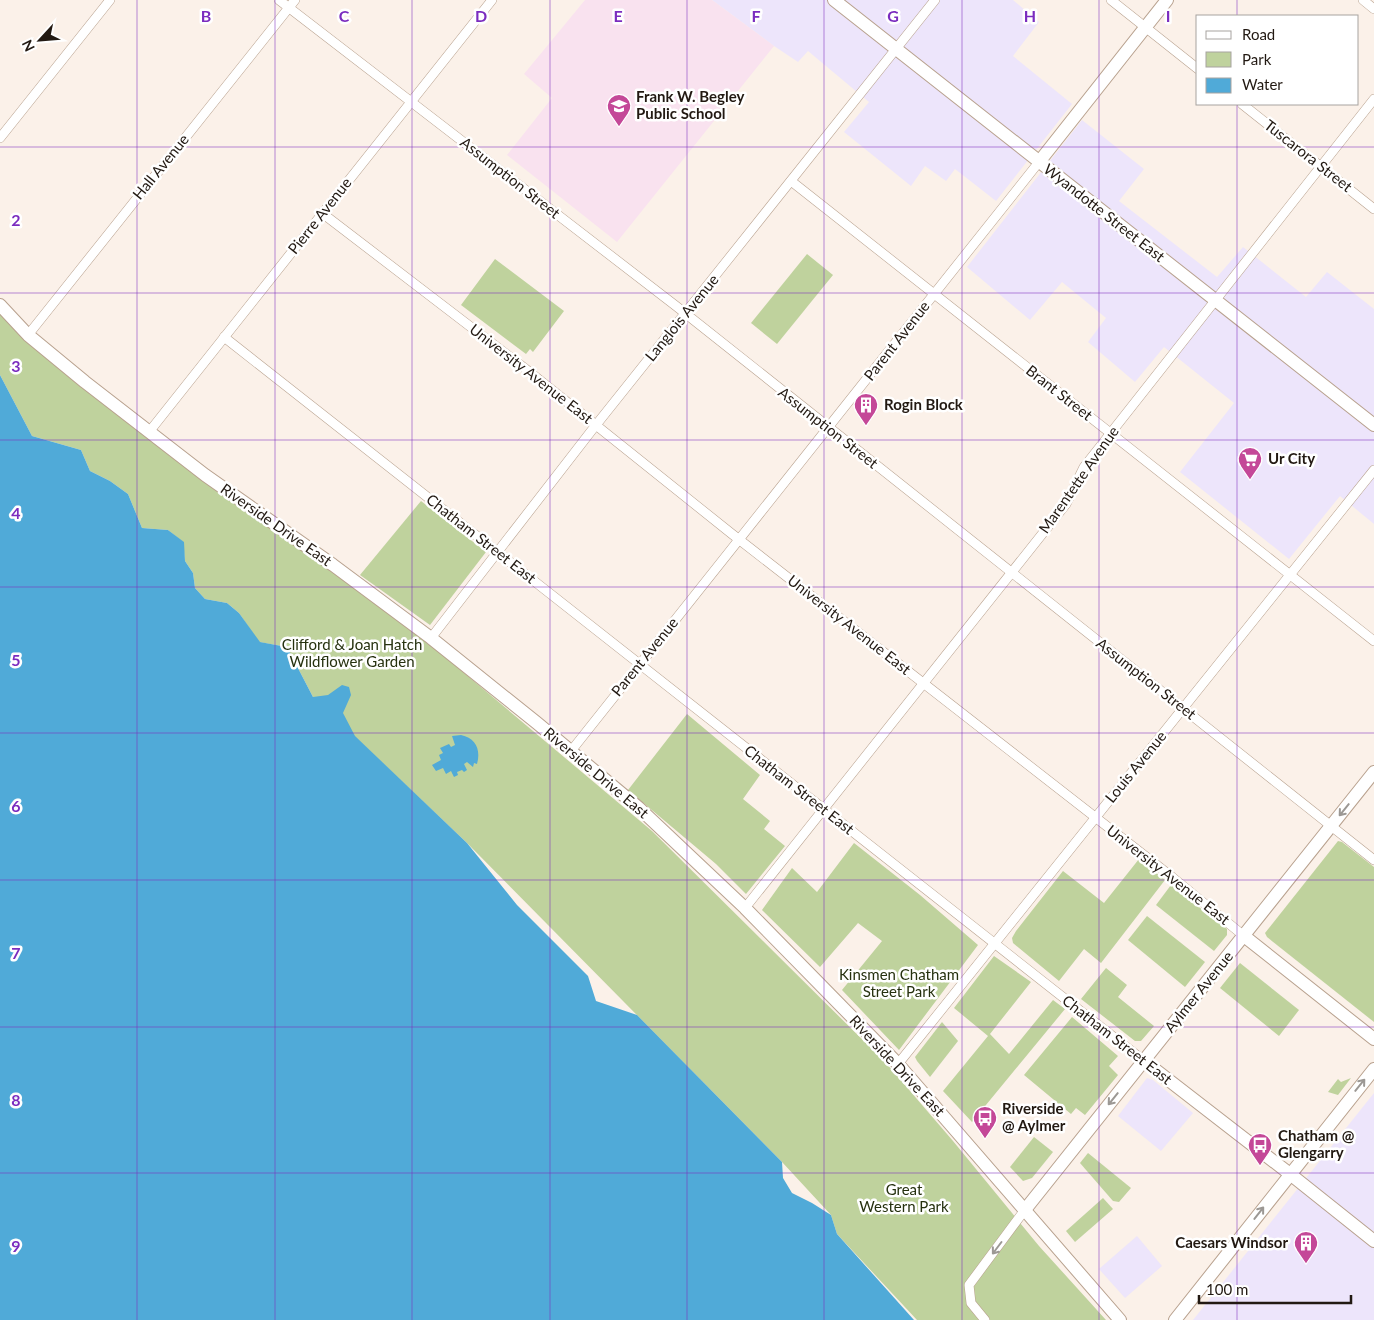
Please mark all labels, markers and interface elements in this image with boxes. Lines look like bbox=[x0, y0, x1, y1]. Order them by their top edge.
text: B bbox=[201, 6, 211, 25]
text: C bbox=[339, 6, 350, 25]
text: D bbox=[475, 6, 487, 25]
text: E bbox=[613, 6, 623, 25]
text: F bbox=[751, 6, 761, 25]
text: G bbox=[887, 6, 899, 25]
text: H bbox=[1024, 6, 1036, 25]
text: I bbox=[1166, 6, 1170, 25]
north arrow bbox=[15, 15, 65, 65]
legend bbox=[1196, 15, 1359, 105]
text: Road bbox=[1242, 25, 1275, 43]
text: N bbox=[18, 37, 38, 54]
text: Park bbox=[1242, 50, 1272, 68]
text: Water bbox=[1242, 75, 1283, 93]
place label: Frank W. Begley Public School bbox=[636, 87, 744, 122]
school or university icon: Frank W. Begley Public School bbox=[606, 93, 632, 127]
street label: Tuscarora Street bbox=[1261, 115, 1357, 195]
street label: Hall Avenue bbox=[128, 130, 192, 203]
street label: Assumption Street bbox=[457, 133, 565, 222]
street label: Wyandotte Street East bbox=[1040, 159, 1169, 265]
street label: Pierre Avenue bbox=[284, 174, 355, 257]
text: 2 bbox=[11, 210, 21, 229]
street label: Langlois Avenue bbox=[641, 270, 722, 364]
street label: Parent Avenue bbox=[860, 297, 933, 384]
street label: University Avenue East bbox=[466, 320, 597, 427]
text: 3 bbox=[11, 356, 21, 375]
street label: Brant Street bbox=[1023, 361, 1097, 424]
street label: Assumption Street bbox=[775, 383, 883, 472]
building icon: Rogin Block bbox=[853, 392, 879, 426]
place label: Rogin Block bbox=[884, 395, 964, 413]
street label: Marentette Avenue bbox=[1034, 422, 1122, 537]
supermarket icon: Ur City bbox=[1237, 446, 1263, 480]
place label: Ur City bbox=[1268, 449, 1315, 467]
street label: Riverside Drive East bbox=[218, 479, 336, 570]
street label: Chatham Street East bbox=[423, 490, 541, 587]
text: 4 bbox=[11, 503, 21, 522]
street label: University Avenue East bbox=[784, 571, 915, 678]
street label: Parent Avenue bbox=[607, 613, 681, 699]
street label: Assumption Street bbox=[1093, 634, 1201, 723]
park label: Clifford & Joan Hatch Wildflower Garden bbox=[282, 635, 422, 670]
text: 5 bbox=[11, 650, 21, 669]
street label: Riverside Drive East bbox=[540, 723, 653, 822]
street label: Louis Avenue bbox=[1101, 727, 1170, 806]
street label: Chatham Street East bbox=[741, 741, 859, 838]
text: 6 bbox=[11, 796, 21, 815]
one-way arrow bbox=[1338, 803, 1349, 816]
street label: University Avenue East bbox=[1103, 821, 1234, 928]
text: 7 bbox=[11, 943, 21, 962]
street label: Aylmer Avenue bbox=[1160, 947, 1236, 1036]
park label: Kinsmen Chatham Street Park bbox=[839, 965, 959, 1000]
street label: Chatham Street East bbox=[1059, 991, 1177, 1088]
street label: Riverside Drive East bbox=[846, 1011, 950, 1120]
one-way arrow bbox=[1355, 1079, 1366, 1092]
text: 8 bbox=[11, 1090, 21, 1109]
one-way arrow bbox=[1108, 1093, 1119, 1106]
place label: Riverside @ Aylmer bbox=[1002, 1099, 1066, 1134]
bus stop icon: Riverside @ Aylmer bbox=[972, 1105, 998, 1139]
place label: Chatham @ Glengarry bbox=[1278, 1126, 1355, 1161]
bus stop icon: Chatham @ Glengarry bbox=[1247, 1132, 1273, 1166]
park label: Great Western Park bbox=[859, 1180, 949, 1215]
one-way arrow bbox=[1254, 1207, 1265, 1220]
building icon: Caesars Windsor bbox=[1293, 1230, 1319, 1264]
place label: Caesars Windsor bbox=[1175, 1233, 1288, 1251]
text: 9 bbox=[11, 1236, 21, 1255]
one-way arrow bbox=[991, 1241, 1002, 1254]
scale bar bbox=[1199, 1272, 1352, 1304]
text: 100 m bbox=[1206, 1280, 1248, 1298]

